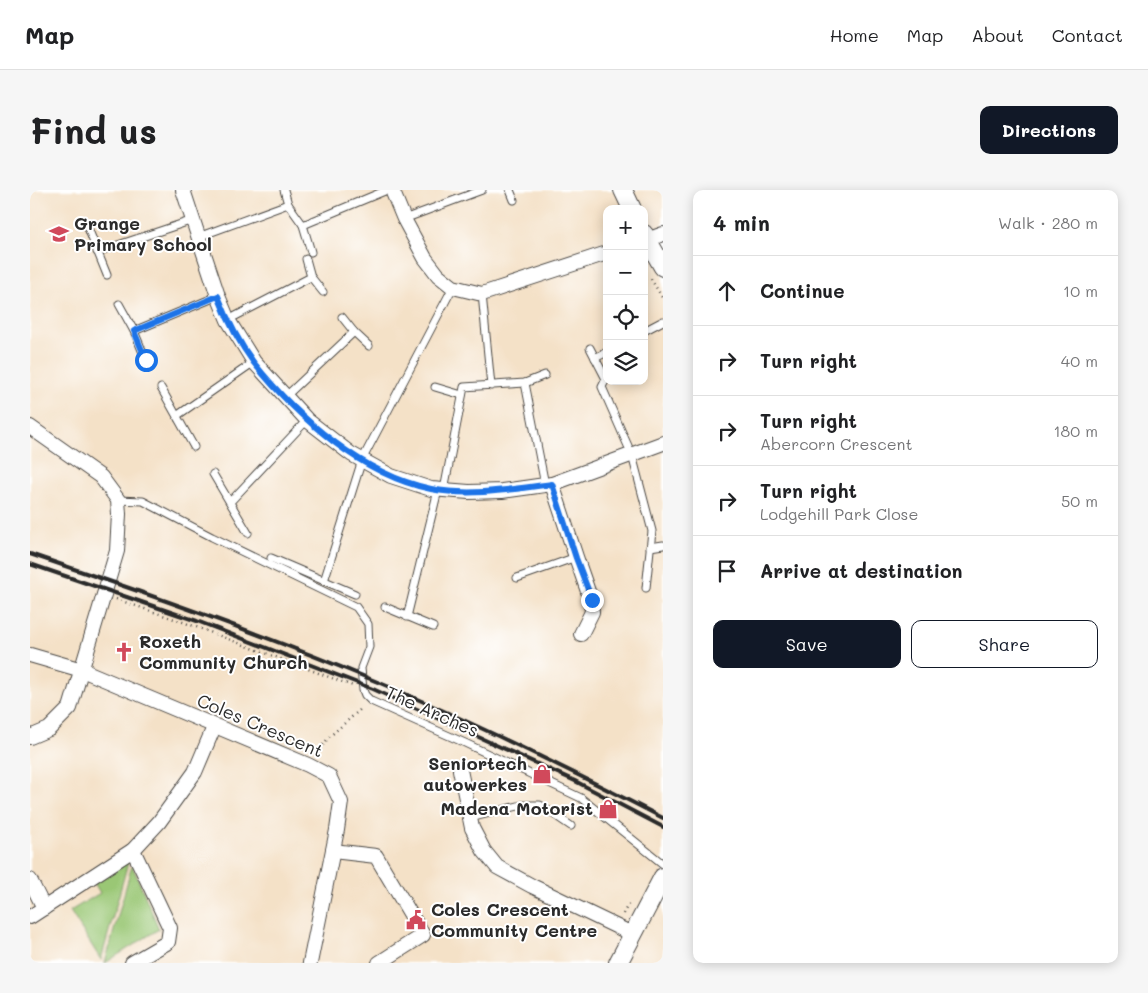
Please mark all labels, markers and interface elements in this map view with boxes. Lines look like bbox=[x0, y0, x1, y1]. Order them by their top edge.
text: Map bbox=[25, 19, 74, 50]
text: Home bbox=[830, 23, 879, 47]
text: Map bbox=[907, 23, 943, 47]
text: About bbox=[971, 23, 1024, 47]
text: Contact bbox=[1052, 23, 1123, 47]
button: Directions bbox=[980, 106, 1118, 154]
text: Find us bbox=[30, 107, 157, 153]
map controls bbox=[603, 205, 648, 385]
button: + bbox=[603, 205, 648, 250]
text: 4 min bbox=[713, 209, 770, 236]
place label: Grange Primary School bbox=[74, 211, 212, 256]
text: Walk · 280 m bbox=[998, 212, 1098, 233]
school or university icon: Grange Primary School bbox=[48, 223, 70, 245]
button: − bbox=[603, 250, 648, 295]
icon: ahead bbox=[713, 277, 741, 305]
text: Continue bbox=[760, 278, 845, 303]
text: 10 m bbox=[1063, 280, 1098, 301]
button: locate bbox=[603, 295, 648, 340]
button: layers bbox=[603, 340, 648, 385]
icon: right bbox=[713, 347, 741, 375]
text: Turn right bbox=[760, 348, 857, 373]
route start bbox=[135, 349, 158, 372]
text: 40 m bbox=[1061, 350, 1098, 371]
text: Turn right bbox=[760, 408, 857, 433]
icon: right bbox=[713, 417, 741, 445]
text: 180 m bbox=[1053, 420, 1098, 441]
text: Abercorn Crescent bbox=[760, 433, 912, 454]
text: Turn right bbox=[760, 478, 857, 503]
icon: right bbox=[713, 487, 741, 515]
text: 50 m bbox=[1061, 490, 1098, 511]
text: Lodgehill Park Close bbox=[760, 503, 918, 524]
icon: arrive bbox=[713, 557, 741, 585]
text: Arrive at destination bbox=[760, 558, 963, 583]
route end bbox=[581, 589, 604, 612]
button: Save bbox=[713, 620, 901, 668]
button: Share bbox=[911, 620, 1098, 668]
place label: Roxeth Community Church bbox=[139, 629, 308, 674]
church icon: Roxeth Community Church bbox=[113, 641, 135, 663]
street label: The Arches bbox=[382, 680, 483, 742]
street label: Coles Crescent bbox=[194, 688, 327, 763]
place label: Seniortech autowerkes bbox=[423, 751, 527, 796]
shop icon: Seniortech autowerkes bbox=[531, 763, 553, 785]
place label: Madena Motorist bbox=[440, 796, 593, 820]
shop icon: Madena Motorist bbox=[597, 798, 619, 820]
place label: Coles Crescent Community Centre bbox=[431, 897, 598, 942]
public building icon: Coles Crescent Community Centre bbox=[405, 909, 427, 931]

